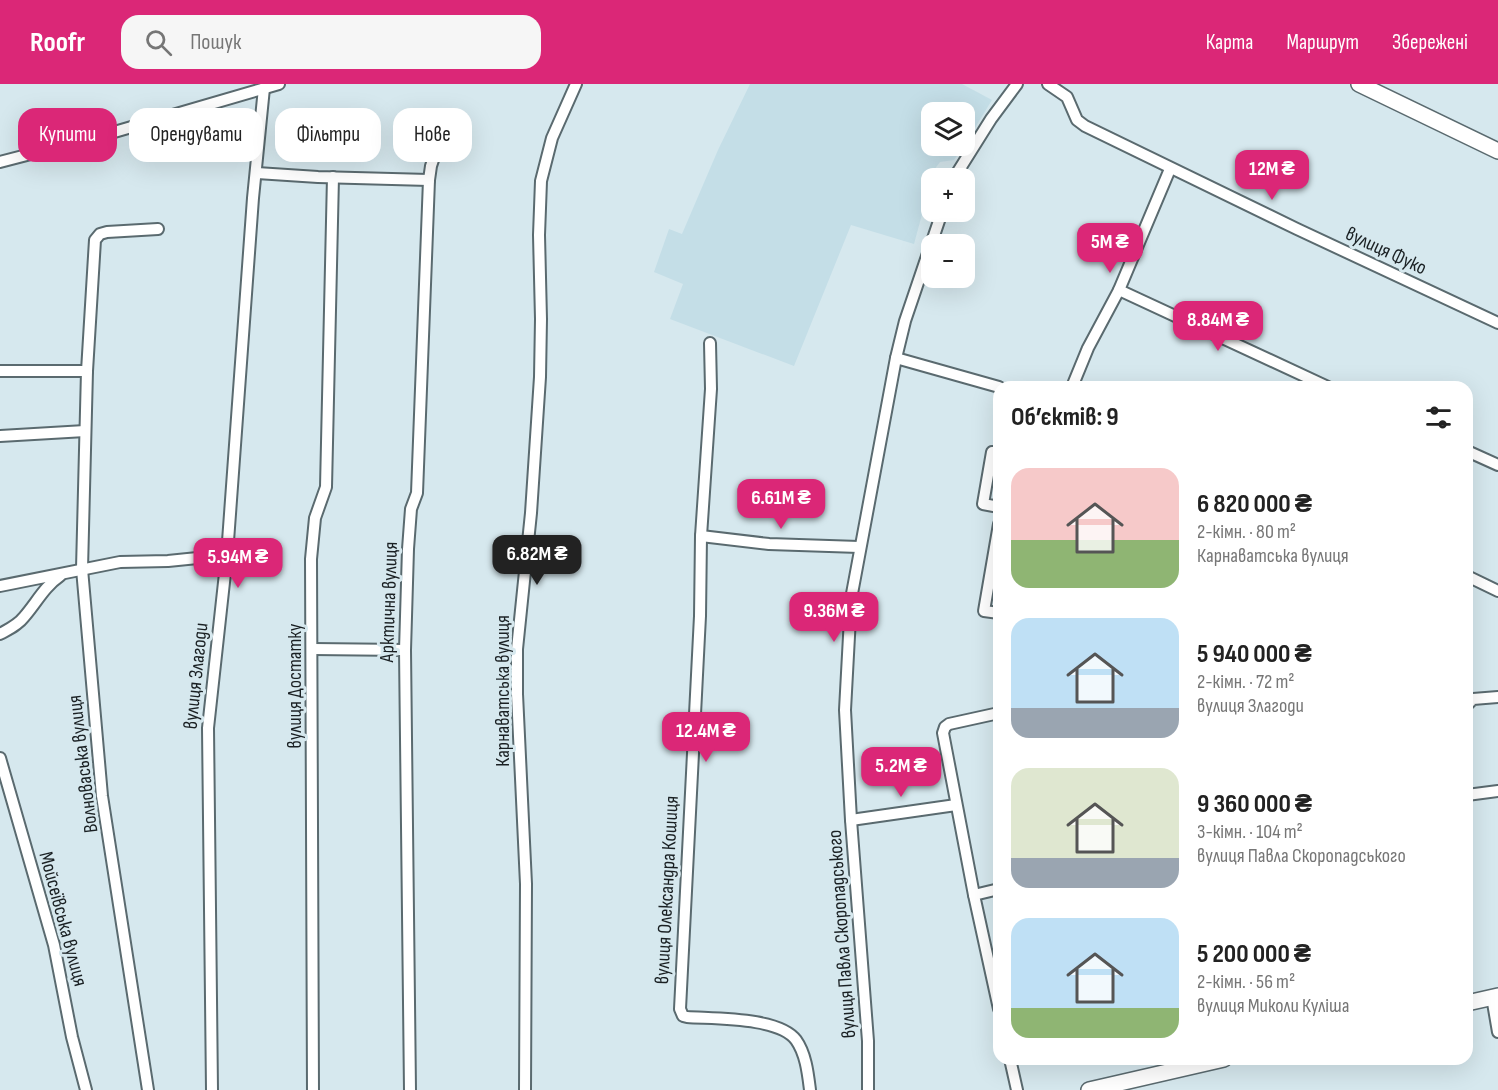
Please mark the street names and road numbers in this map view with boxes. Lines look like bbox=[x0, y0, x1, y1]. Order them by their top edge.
street label: вулиця Фуко bbox=[1342, 222, 1430, 280]
street label: Арктична вулиця bbox=[375, 541, 403, 664]
street label: Карнаватська вулиця bbox=[491, 615, 515, 767]
street label: вулиця Злагоди bbox=[178, 622, 214, 730]
street label: вулиця Достатку bbox=[283, 623, 307, 749]
street label: Волноваська вулиця bbox=[63, 694, 103, 834]
street label: вулиця Олександра Кошиця bbox=[650, 795, 684, 985]
street label: вулиця Павла Скоропадського bbox=[823, 829, 861, 1039]
street label: Мойсеївська вулиця bbox=[34, 849, 92, 989]

